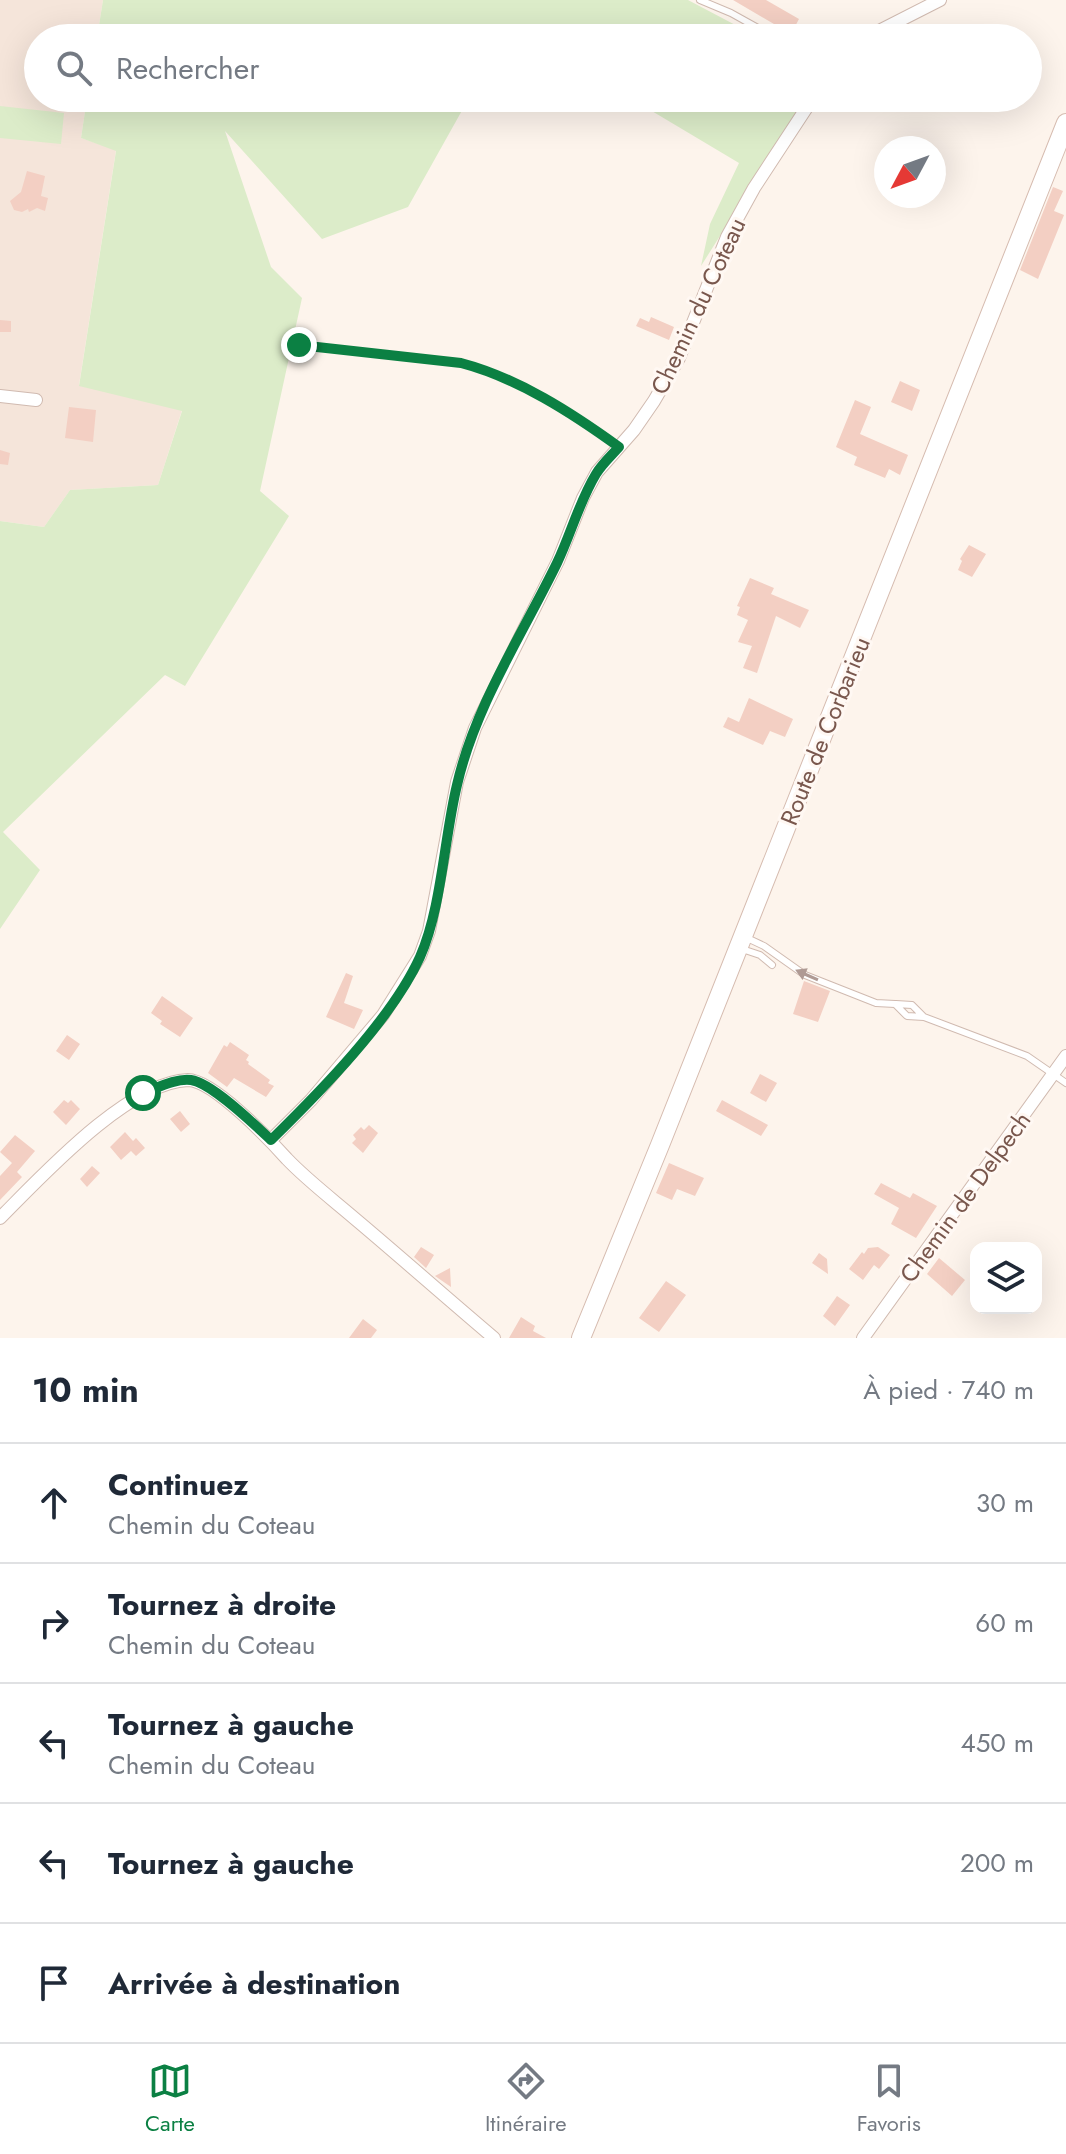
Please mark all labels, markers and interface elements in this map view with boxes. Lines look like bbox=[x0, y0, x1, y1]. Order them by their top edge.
search box bbox=[24, 24, 1042, 112]
icon: search bbox=[52, 46, 96, 90]
text: Rechercher bbox=[116, 47, 259, 90]
north arrow bbox=[874, 136, 946, 208]
street label: Chemin du Coteau bbox=[642, 212, 754, 400]
route end bbox=[281, 327, 317, 363]
street label: Route de Corbarieu bbox=[771, 632, 879, 830]
one-way arrow bbox=[795, 968, 818, 982]
route start bbox=[125, 1075, 161, 1111]
street label: Chemin de Delpech bbox=[891, 1104, 1039, 1290]
map controls bbox=[970, 1242, 1042, 1314]
button: layers bbox=[970, 1242, 1042, 1314]
text: 10 min bbox=[32, 1366, 139, 1415]
text: À pied · 740 m bbox=[863, 1371, 1034, 1409]
text: Continuez bbox=[108, 1463, 249, 1506]
icon: ahead bbox=[32, 1481, 76, 1525]
text: 30 m bbox=[976, 1484, 1034, 1522]
text: Chemin du Coteau bbox=[108, 1506, 315, 1544]
text: Tournez à droite bbox=[108, 1583, 336, 1626]
icon: right bbox=[32, 1601, 76, 1645]
text: 60 m bbox=[975, 1604, 1034, 1642]
text: Chemin du Coteau bbox=[108, 1626, 315, 1664]
text: Tournez à gauche bbox=[108, 1703, 354, 1746]
icon: left bbox=[32, 1721, 76, 1765]
text: 450 m bbox=[960, 1724, 1034, 1762]
text: Chemin du Coteau bbox=[108, 1746, 315, 1784]
icon: left bbox=[32, 1841, 76, 1885]
text: Tournez à gauche bbox=[108, 1842, 354, 1885]
text: 200 m bbox=[960, 1844, 1034, 1882]
icon: arrive bbox=[32, 1961, 76, 2005]
text: Arrivée à destination bbox=[108, 1962, 400, 2005]
tab: Carte bbox=[145, 2059, 195, 2139]
tab: Itinéraire bbox=[485, 2059, 567, 2139]
tab: Favoris bbox=[857, 2059, 921, 2139]

